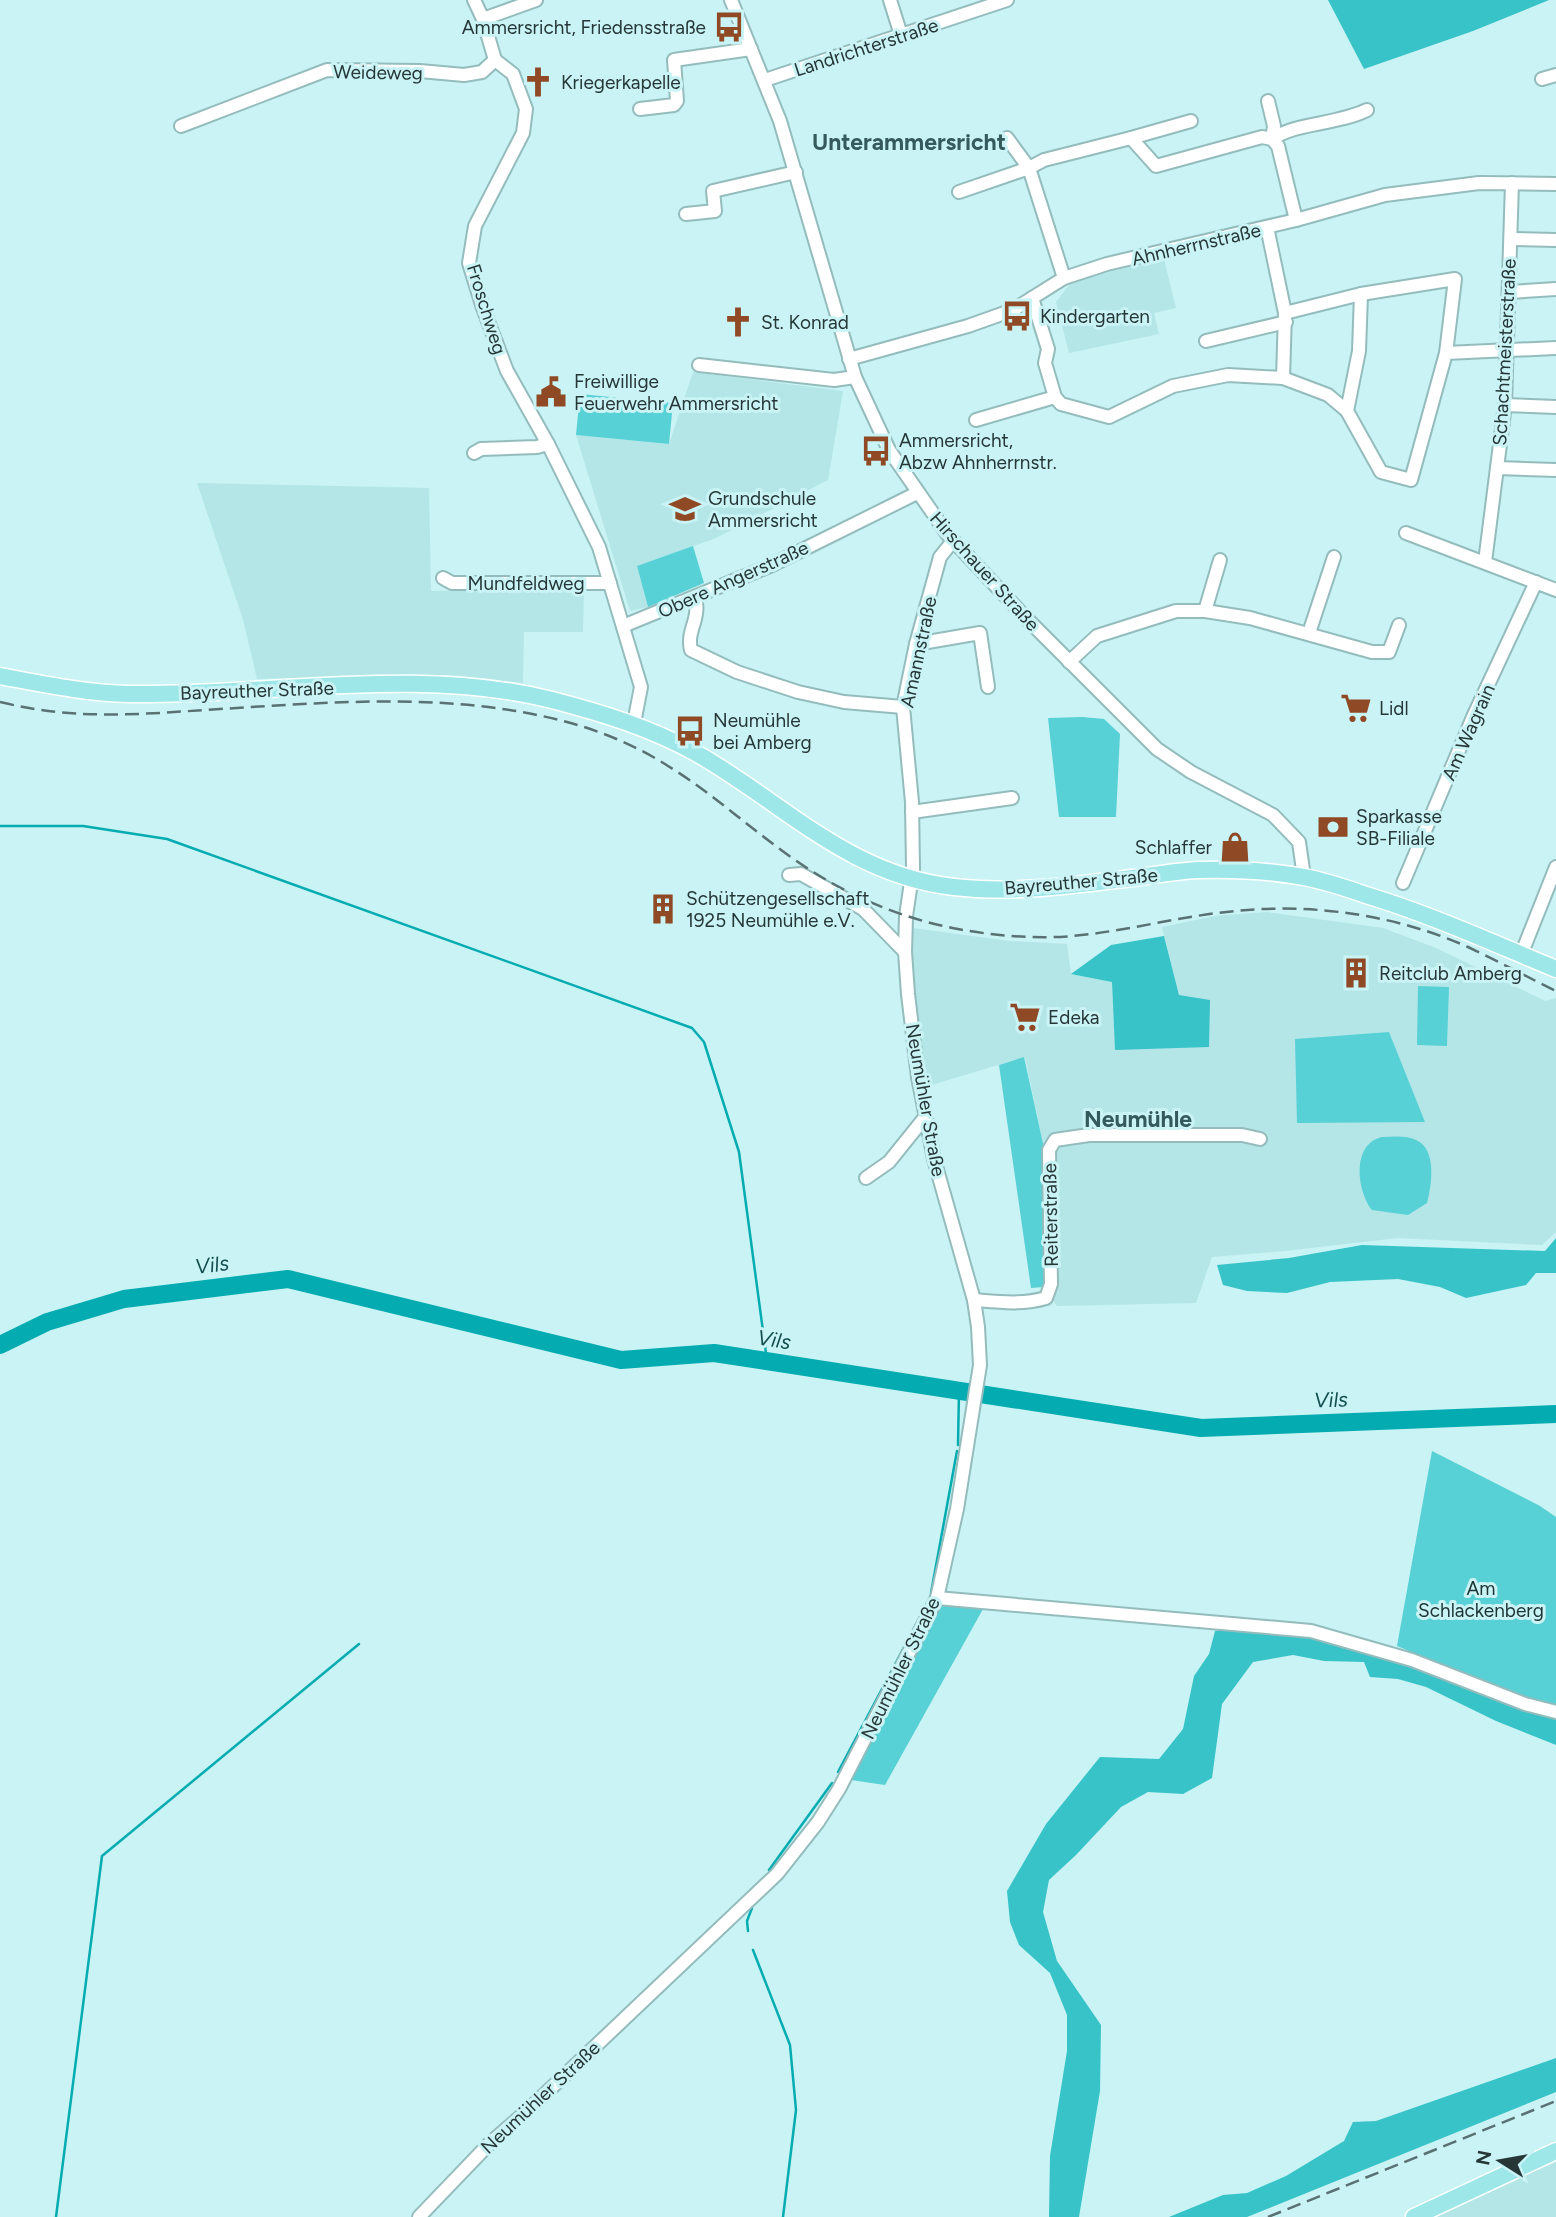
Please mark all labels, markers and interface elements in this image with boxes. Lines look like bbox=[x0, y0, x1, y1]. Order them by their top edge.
bus stop icon: Ammersricht, Friedensstraße bbox=[712, 10, 746, 44]
street label: Landrichterstraße bbox=[791, 13, 941, 82]
place label: Ammersricht, Friedensstraße bbox=[462, 16, 706, 39]
street label: Weideweg bbox=[333, 60, 423, 85]
church icon: Kriegerkapelle bbox=[521, 65, 555, 99]
place label: Kriegerkapelle bbox=[561, 71, 681, 94]
district label: Unterammersricht bbox=[812, 128, 1006, 156]
street label: Ahnherrnstraße bbox=[1129, 218, 1263, 271]
street label: Schachtmeisterstraße bbox=[1488, 258, 1521, 446]
street label: Froschweg bbox=[462, 261, 511, 357]
bus stop icon: Kindergarten bbox=[1000, 299, 1034, 333]
church icon: St. Konrad bbox=[721, 305, 755, 339]
place label: Kindergarten bbox=[1040, 305, 1150, 328]
place label: St. Konrad bbox=[761, 311, 849, 334]
place label: Freiwillige Feuerwehr Ammersricht bbox=[574, 370, 779, 415]
public building icon: Freiwillige Feuerwehr Ammersricht bbox=[534, 375, 568, 409]
place label: Ammersricht, Abzw Ahnherrnstr. bbox=[899, 429, 1057, 474]
bus stop icon: Ammersricht, Abzw Ahnherrnstr. bbox=[859, 434, 893, 468]
place label: Grundschule Ammersricht bbox=[708, 487, 818, 532]
school or university icon: Grundschule Ammersricht bbox=[668, 492, 702, 526]
street label: Hirschauer Straße bbox=[925, 507, 1044, 636]
street label: Obere Angerstraße bbox=[654, 536, 812, 623]
street label: Mundfeldweg bbox=[467, 572, 585, 595]
street label: Amannstraße bbox=[895, 594, 942, 710]
street label: Bayreuther Straße bbox=[180, 676, 334, 705]
street label: Am Wagrain bbox=[1437, 680, 1500, 784]
supermarket icon: Lidl bbox=[1339, 691, 1373, 725]
place label: Lidl bbox=[1379, 697, 1409, 720]
place label: Neumühle bei Amberg bbox=[713, 709, 812, 754]
bus stop icon: Neumühle bei Amberg bbox=[673, 714, 707, 748]
place label: Sparkasse SB-Filiale bbox=[1356, 805, 1442, 850]
bank icon: Sparkasse SB-Filiale bbox=[1316, 810, 1350, 844]
shop icon: Schlaffer bbox=[1218, 830, 1252, 864]
place label: Schlaffer bbox=[1135, 836, 1213, 859]
street label: Bayreuther Straße bbox=[1003, 863, 1159, 900]
place label: Schützengesellschaft 1925 Neumühle e.V. bbox=[686, 887, 869, 932]
building icon: Schützengesellschaft 1925 Neumühle e.V. bbox=[646, 892, 680, 926]
building icon: Reitclub Amberg bbox=[1339, 956, 1373, 990]
place label: Reitclub Amberg bbox=[1379, 962, 1522, 985]
supermarket icon: Edeka bbox=[1008, 1000, 1042, 1034]
place label: Edeka bbox=[1048, 1006, 1099, 1029]
street label: Neumühler Straße bbox=[901, 1022, 950, 1178]
district label: Neumühle bbox=[1084, 1105, 1192, 1133]
street label: Reiterstraße bbox=[1038, 1163, 1063, 1267]
water label: Vils bbox=[194, 1250, 230, 1279]
water label: Vils bbox=[755, 1325, 793, 1355]
water label: Vils bbox=[1314, 1386, 1349, 1413]
park label: Am Schlackenberg bbox=[1418, 1577, 1544, 1622]
street label: Neumühler Straße bbox=[856, 1594, 945, 1743]
street label: Neumühler Straße bbox=[476, 2036, 605, 2159]
north arrow bbox=[1465, 2126, 1535, 2196]
text: N bbox=[1471, 2148, 1496, 2167]

